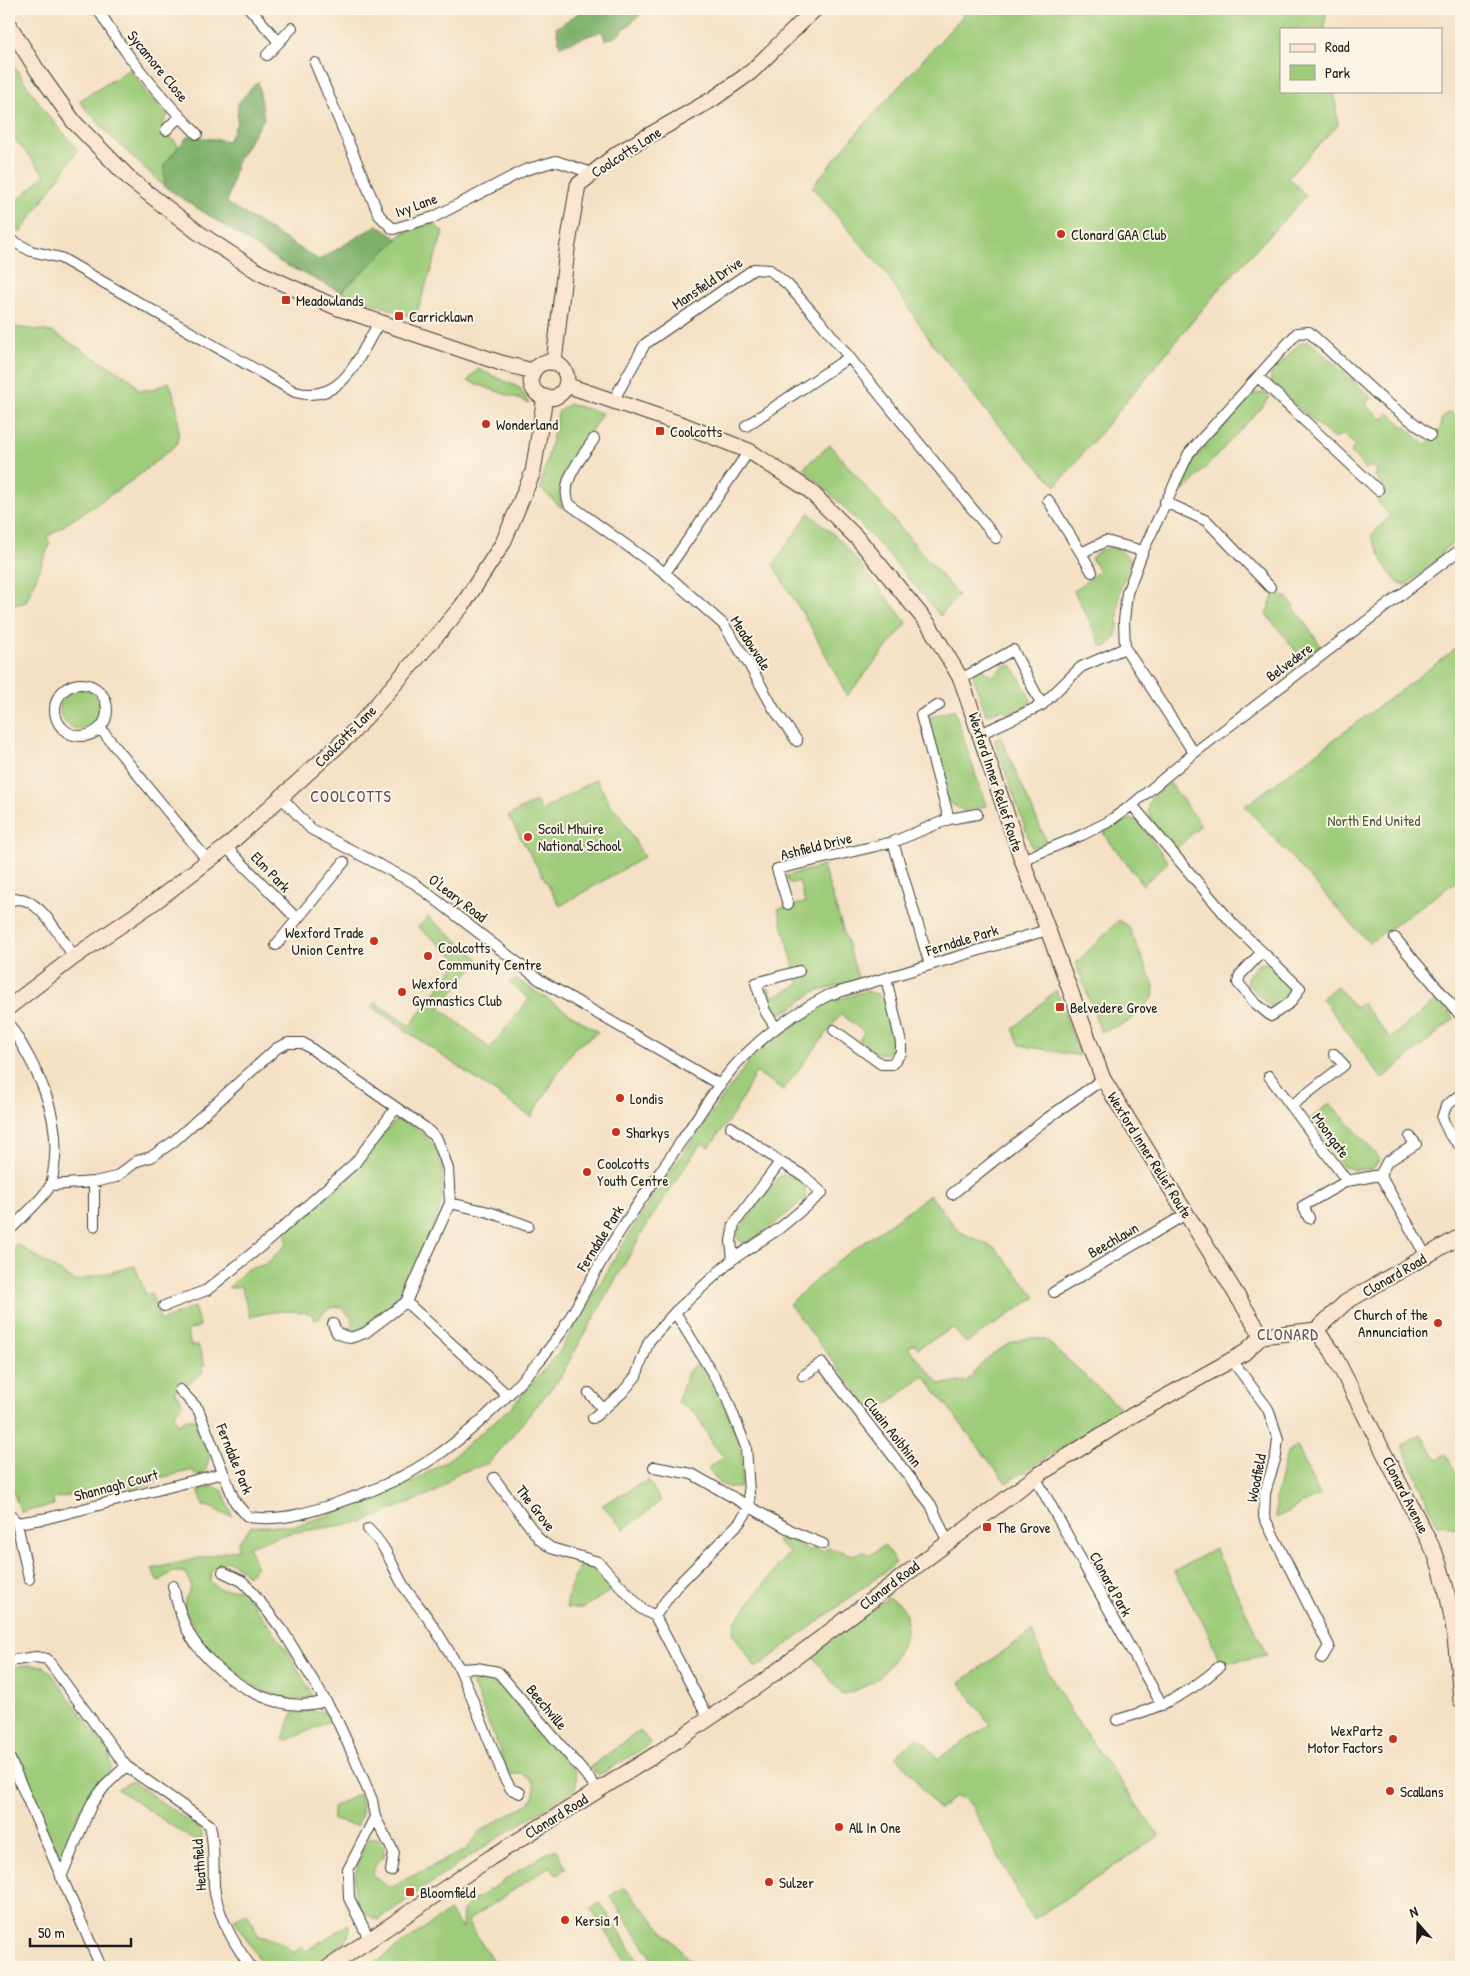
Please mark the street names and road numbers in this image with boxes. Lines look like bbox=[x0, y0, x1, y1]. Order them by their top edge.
street label: Sycamore Close bbox=[123, 26, 193, 106]
street label: Coolcotts Lane bbox=[587, 121, 665, 183]
street label: Ivy Lane bbox=[392, 188, 440, 222]
street label: Mansfield Drive bbox=[668, 252, 746, 314]
street label: Meadowvale bbox=[725, 612, 777, 675]
street label: Belvedere bbox=[1261, 638, 1317, 686]
street label: Coolcotts Lane bbox=[309, 700, 381, 772]
street label: Wexford Inner Relief Route bbox=[964, 709, 1028, 855]
street label: Ashfield Drive bbox=[778, 827, 854, 865]
street label: Elm Park bbox=[246, 847, 296, 897]
street label: O'Leary Road bbox=[424, 869, 492, 927]
street label: Ferndale Park bbox=[922, 919, 1001, 961]
street label: Wexford Inner Relief Route bbox=[1103, 1088, 1198, 1222]
street label: Moongate bbox=[1307, 1108, 1355, 1162]
street label: Ferndale Park bbox=[571, 1201, 629, 1276]
street label: Beechlawn bbox=[1084, 1217, 1142, 1263]
street label: Clonard Road bbox=[1358, 1248, 1430, 1302]
street label: Cluain Aoibhinn bbox=[859, 1393, 927, 1472]
street label: Ferndale Park bbox=[211, 1420, 259, 1497]
street label: Woodfield bbox=[1241, 1452, 1271, 1504]
street label: Clonard Avenue bbox=[1378, 1453, 1434, 1537]
street label: Shannagh Court bbox=[72, 1463, 161, 1506]
street label: The Grove bbox=[511, 1480, 561, 1536]
street label: Clonard Park bbox=[1085, 1548, 1137, 1620]
street label: Clonard Road bbox=[854, 1555, 924, 1615]
street label: Beechville bbox=[522, 1680, 572, 1734]
street label: Clonard Road bbox=[521, 1788, 592, 1844]
street label: Heathfield bbox=[187, 1838, 211, 1892]

